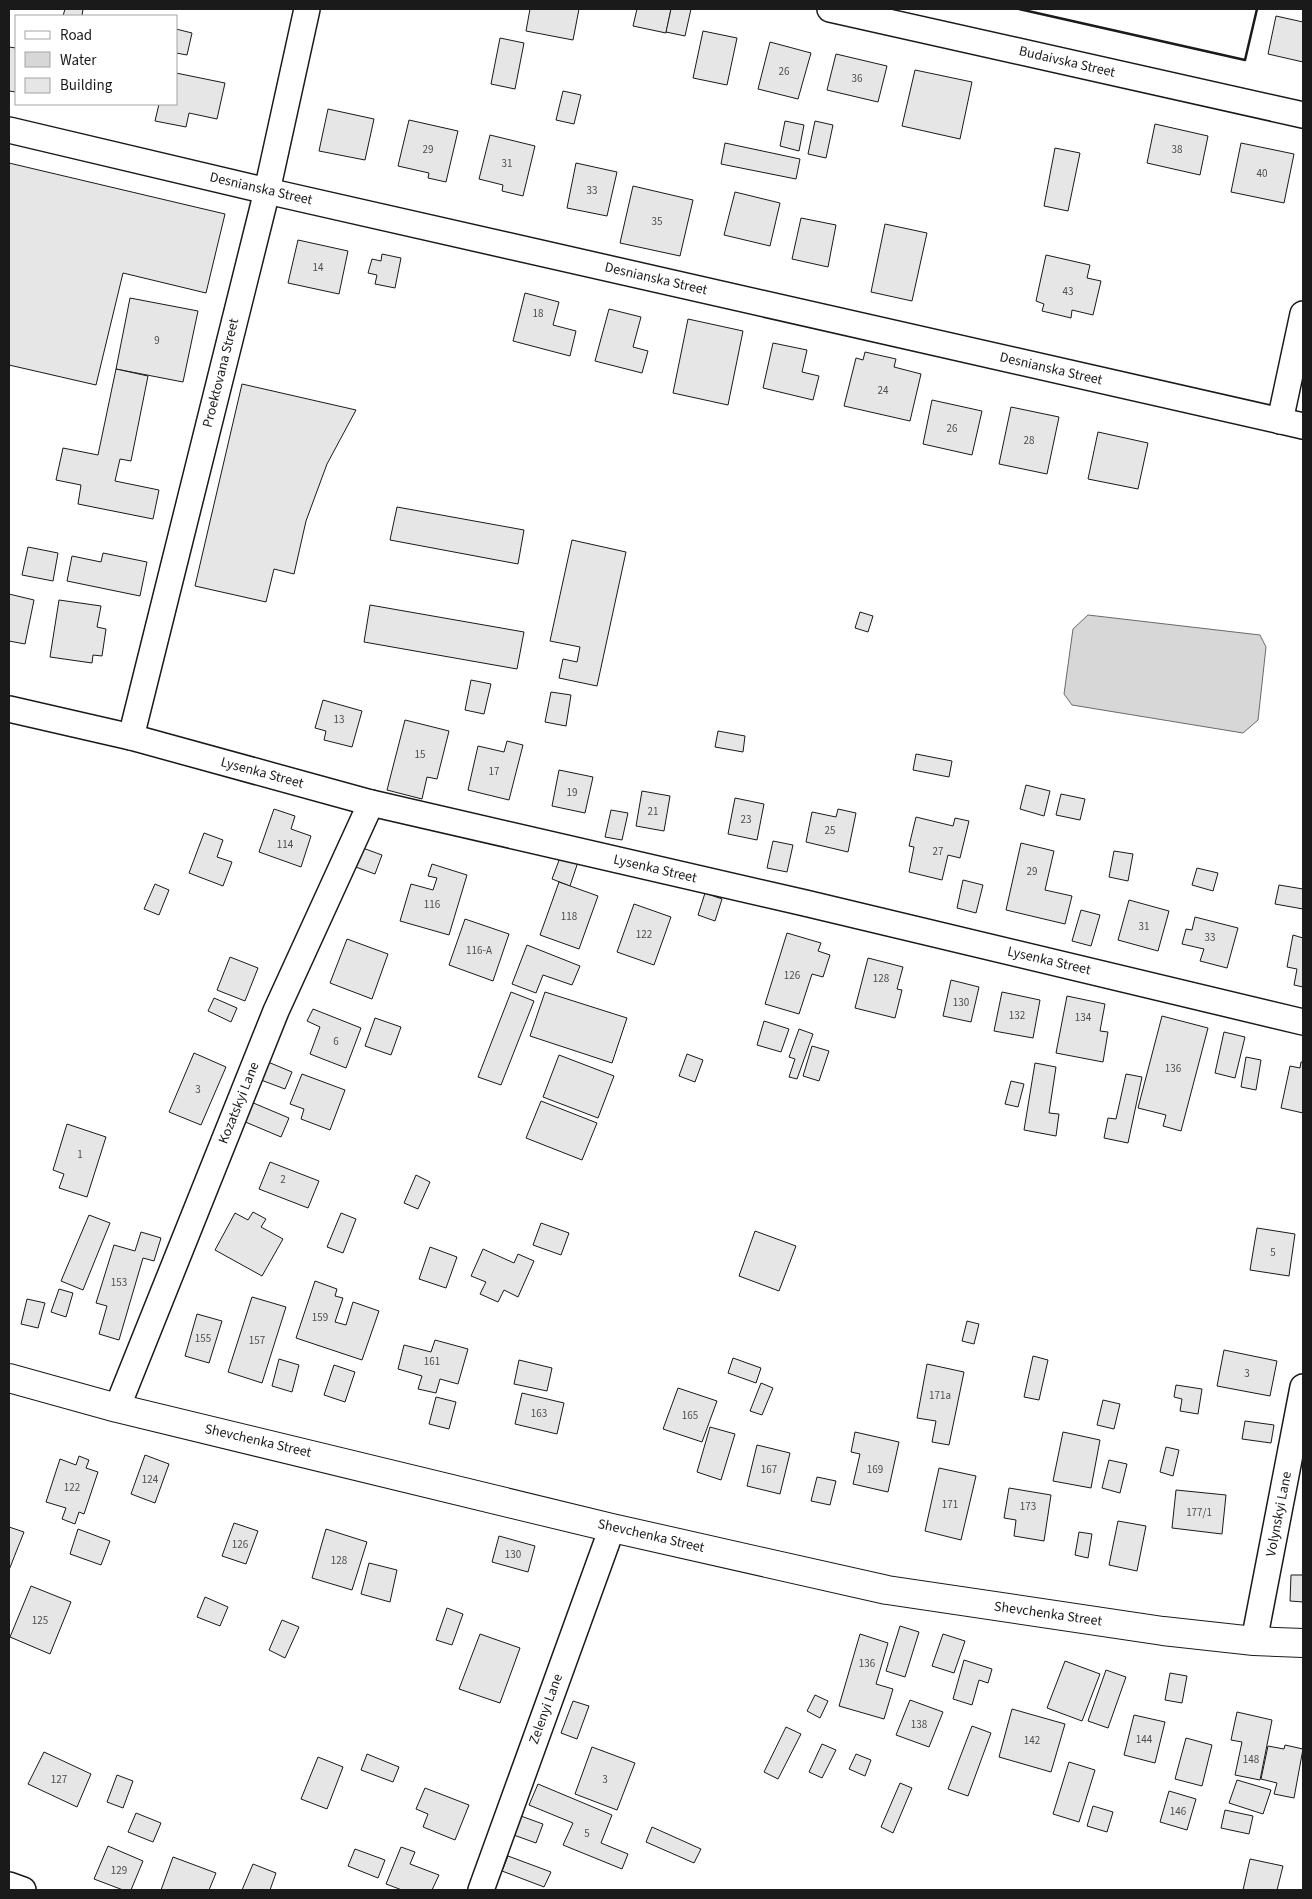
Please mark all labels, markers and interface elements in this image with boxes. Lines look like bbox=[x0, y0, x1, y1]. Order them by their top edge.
legend bbox=[15, 15, 178, 105]
text: Road bbox=[60, 25, 92, 46]
street label: Budaivska Street bbox=[1017, 41, 1117, 83]
text: Water bbox=[60, 50, 97, 71]
house number: 26 bbox=[779, 64, 790, 79]
house number: 36 bbox=[852, 71, 863, 86]
text: Building bbox=[60, 75, 113, 96]
house number: 29 bbox=[423, 142, 433, 157]
house number: 38 bbox=[1172, 142, 1183, 157]
house number: 31 bbox=[502, 156, 512, 171]
house number: 40 bbox=[1257, 166, 1267, 181]
street label: Desnianska Street bbox=[208, 167, 315, 211]
house number: 33 bbox=[587, 183, 597, 198]
house number: 35 bbox=[652, 214, 662, 229]
street label: Desnianska Street bbox=[603, 257, 710, 301]
house number: 14 bbox=[313, 260, 324, 275]
house number: 43 bbox=[1063, 284, 1073, 299]
house number: 18 bbox=[533, 306, 544, 321]
street label: Proektovana Street bbox=[198, 316, 244, 430]
house number: 9 bbox=[154, 333, 160, 348]
street label: Desnianska Street bbox=[998, 347, 1105, 391]
house number: 24 bbox=[878, 383, 889, 398]
house number: 26 bbox=[947, 421, 958, 436]
house number: 28 bbox=[1024, 433, 1035, 448]
house number: 13 bbox=[334, 712, 344, 727]
house number: 15 bbox=[415, 747, 425, 762]
street label: Lysenka Street bbox=[218, 752, 306, 794]
house number: 17 bbox=[489, 764, 499, 779]
house number: 19 bbox=[567, 785, 577, 800]
house number: 21 bbox=[648, 804, 658, 819]
house number: 23 bbox=[741, 812, 751, 827]
house number: 25 bbox=[825, 823, 835, 838]
house number: 114 bbox=[277, 837, 294, 852]
house number: 27 bbox=[933, 844, 943, 859]
street label: Lysenka Street bbox=[611, 850, 699, 888]
house number: 29 bbox=[1027, 864, 1037, 879]
house number: 116 bbox=[424, 897, 441, 912]
house number: 118 bbox=[561, 909, 578, 924]
house number: 31 bbox=[1139, 919, 1149, 934]
house number: 122 bbox=[636, 927, 652, 942]
house number: 33 bbox=[1205, 930, 1215, 945]
street label: Lysenka Street bbox=[1005, 942, 1093, 980]
house number: 116-А bbox=[466, 943, 492, 958]
house number: 126 bbox=[784, 968, 801, 983]
house number: 128 bbox=[873, 971, 890, 986]
house number: 130 bbox=[953, 995, 969, 1010]
house number: 132 bbox=[1009, 1008, 1025, 1023]
house number: 134 bbox=[1075, 1010, 1092, 1025]
house number: 6 bbox=[333, 1034, 339, 1049]
street label: Kozatskyi Lane bbox=[214, 1059, 265, 1147]
house number: 136 bbox=[1165, 1061, 1182, 1076]
house number: 3 bbox=[195, 1082, 201, 1097]
house number: 1 bbox=[77, 1147, 83, 1162]
house number: 2 bbox=[280, 1172, 286, 1187]
house number: 5 bbox=[1270, 1245, 1276, 1260]
house number: 153 bbox=[111, 1275, 127, 1290]
house number: 159 bbox=[312, 1310, 328, 1325]
house number: 155 bbox=[195, 1331, 211, 1346]
house number: 157 bbox=[249, 1333, 265, 1348]
house number: 161 bbox=[424, 1354, 440, 1369]
house number: 3 bbox=[1244, 1366, 1250, 1381]
house number: 171а bbox=[929, 1388, 951, 1403]
house number: 163 bbox=[531, 1406, 547, 1421]
house number: 165 bbox=[682, 1408, 698, 1423]
street label: Shevchenka Street bbox=[203, 1419, 314, 1463]
house number: 167 bbox=[761, 1462, 777, 1477]
house number: 169 bbox=[867, 1462, 883, 1477]
street label: Volynskyi Lane bbox=[1261, 1470, 1297, 1558]
house number: 124 bbox=[142, 1472, 159, 1487]
house number: 122 bbox=[64, 1480, 80, 1495]
house number: 171 bbox=[942, 1497, 958, 1512]
house number: 173 bbox=[1020, 1499, 1036, 1514]
house number: 177/1 bbox=[1186, 1505, 1212, 1520]
street label: Shevchenka Street bbox=[596, 1514, 707, 1558]
house number: 126 bbox=[232, 1537, 249, 1552]
house number: 130 bbox=[505, 1547, 521, 1562]
house number: 128 bbox=[331, 1553, 348, 1568]
street label: Shevchenka Street bbox=[993, 1597, 1104, 1632]
house number: 125 bbox=[32, 1613, 48, 1628]
house number: 136 bbox=[859, 1656, 876, 1671]
street label: Zelenyi Lane bbox=[524, 1671, 568, 1747]
house number: 138 bbox=[911, 1717, 928, 1732]
house number: 144 bbox=[1136, 1732, 1153, 1747]
house number: 142 bbox=[1024, 1733, 1040, 1748]
house number: 148 bbox=[1243, 1752, 1260, 1767]
house number: 127 bbox=[51, 1772, 67, 1787]
house number: 3 bbox=[602, 1772, 608, 1787]
house number: 146 bbox=[1170, 1804, 1187, 1819]
house number: 5 bbox=[584, 1826, 590, 1841]
house number: 129 bbox=[111, 1863, 127, 1878]

